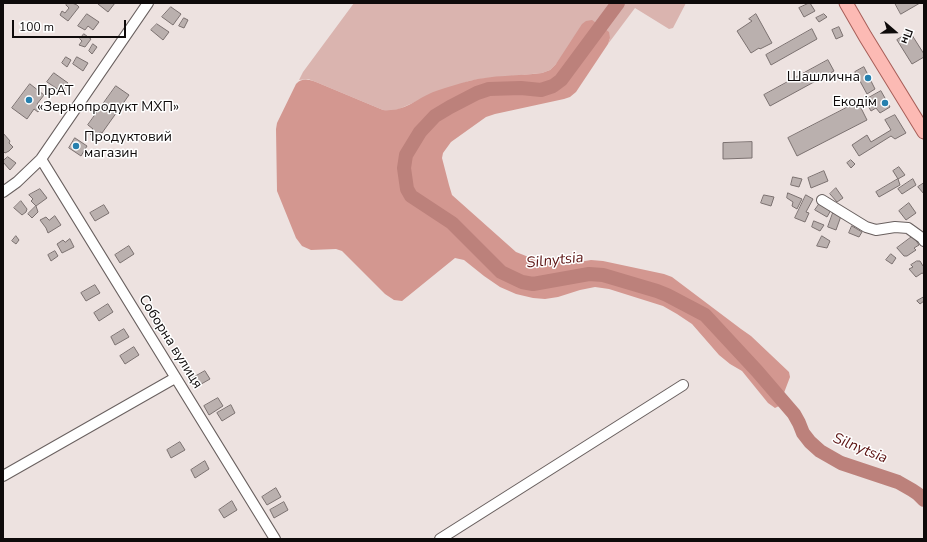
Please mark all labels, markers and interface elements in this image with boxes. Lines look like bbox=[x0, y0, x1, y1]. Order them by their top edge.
scale bar bbox=[14, 12, 128, 38]
north arrow bbox=[875, 12, 915, 52]
text: 100 m bbox=[19, 19, 54, 35]
text: Пн bbox=[897, 27, 916, 46]
place label: Шашлична bbox=[787, 70, 860, 86]
marker: Шашлична bbox=[863, 73, 873, 83]
place label: ПрАТ «Зернопродукт МХП» bbox=[37, 84, 179, 116]
marker: ПрАТ «Зернопродукт МХП» bbox=[24, 95, 34, 105]
place label: Екодім bbox=[833, 95, 877, 111]
marker: Екодім bbox=[880, 98, 890, 108]
place label: Продуктовий магазин bbox=[84, 130, 172, 162]
marker: Продуктовий магазин bbox=[71, 141, 81, 151]
water label: Silnytsia bbox=[526, 249, 584, 273]
street label: Соборна вулиця bbox=[134, 292, 206, 392]
water label: Silnytsia bbox=[830, 430, 890, 468]

